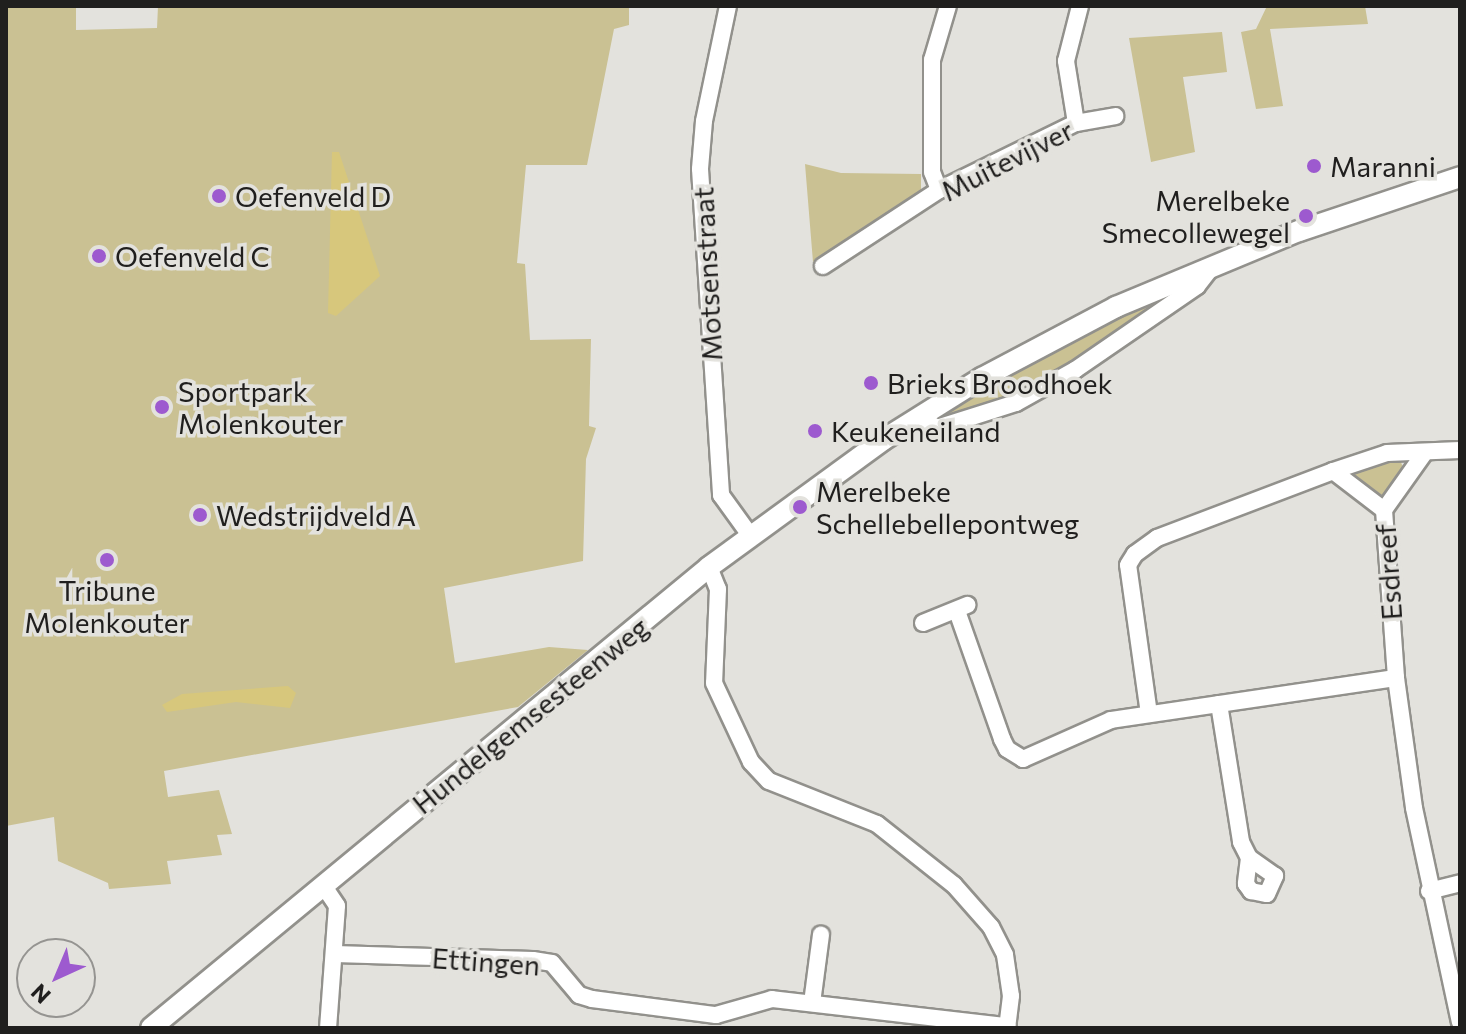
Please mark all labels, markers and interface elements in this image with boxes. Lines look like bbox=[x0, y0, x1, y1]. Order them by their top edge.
street label: Muitevijver bbox=[935, 112, 1079, 208]
place label: Maranni bbox=[1330, 149, 1436, 183]
marker: Maranni bbox=[1305, 157, 1323, 175]
place label: Oefenveld D bbox=[235, 179, 391, 213]
place label: Merelbeke Smecollewegel bbox=[1102, 183, 1290, 249]
street label: Motsenstraat bbox=[686, 186, 728, 362]
marker: Oefenveld D bbox=[210, 187, 228, 205]
marker: Merelbeke Smecollewegel bbox=[1297, 207, 1315, 225]
place label: Oefenveld C bbox=[115, 239, 270, 273]
marker: Oefenveld C bbox=[90, 247, 108, 265]
place label: Brieks Broodhoek bbox=[887, 366, 1113, 400]
place label: Sportpark Molenkouter bbox=[178, 374, 344, 440]
marker: Brieks Broodhoek bbox=[862, 374, 880, 392]
marker: Sportpark Molenkouter bbox=[153, 398, 171, 416]
place label: Keukeneiland bbox=[831, 414, 1000, 448]
marker: Keukeneiland bbox=[806, 422, 824, 440]
place label: Merelbeke Schellebellepontweg bbox=[816, 474, 1079, 540]
place label: Wedstrijdveld A bbox=[216, 498, 416, 532]
marker: Merelbeke Schellebellepontweg bbox=[791, 498, 809, 516]
marker: Wedstrijdveld A bbox=[191, 506, 209, 524]
street label: Esdreef bbox=[1368, 523, 1408, 621]
marker: Tribune Molenkouter bbox=[98, 551, 116, 569]
place label: Tribune Molenkouter bbox=[24, 573, 190, 639]
street label: Hundelgemsesteenweg bbox=[405, 610, 655, 820]
north arrow bbox=[16, 938, 96, 1018]
street label: Ettingen bbox=[431, 940, 541, 982]
text: N bbox=[25, 979, 56, 1010]

